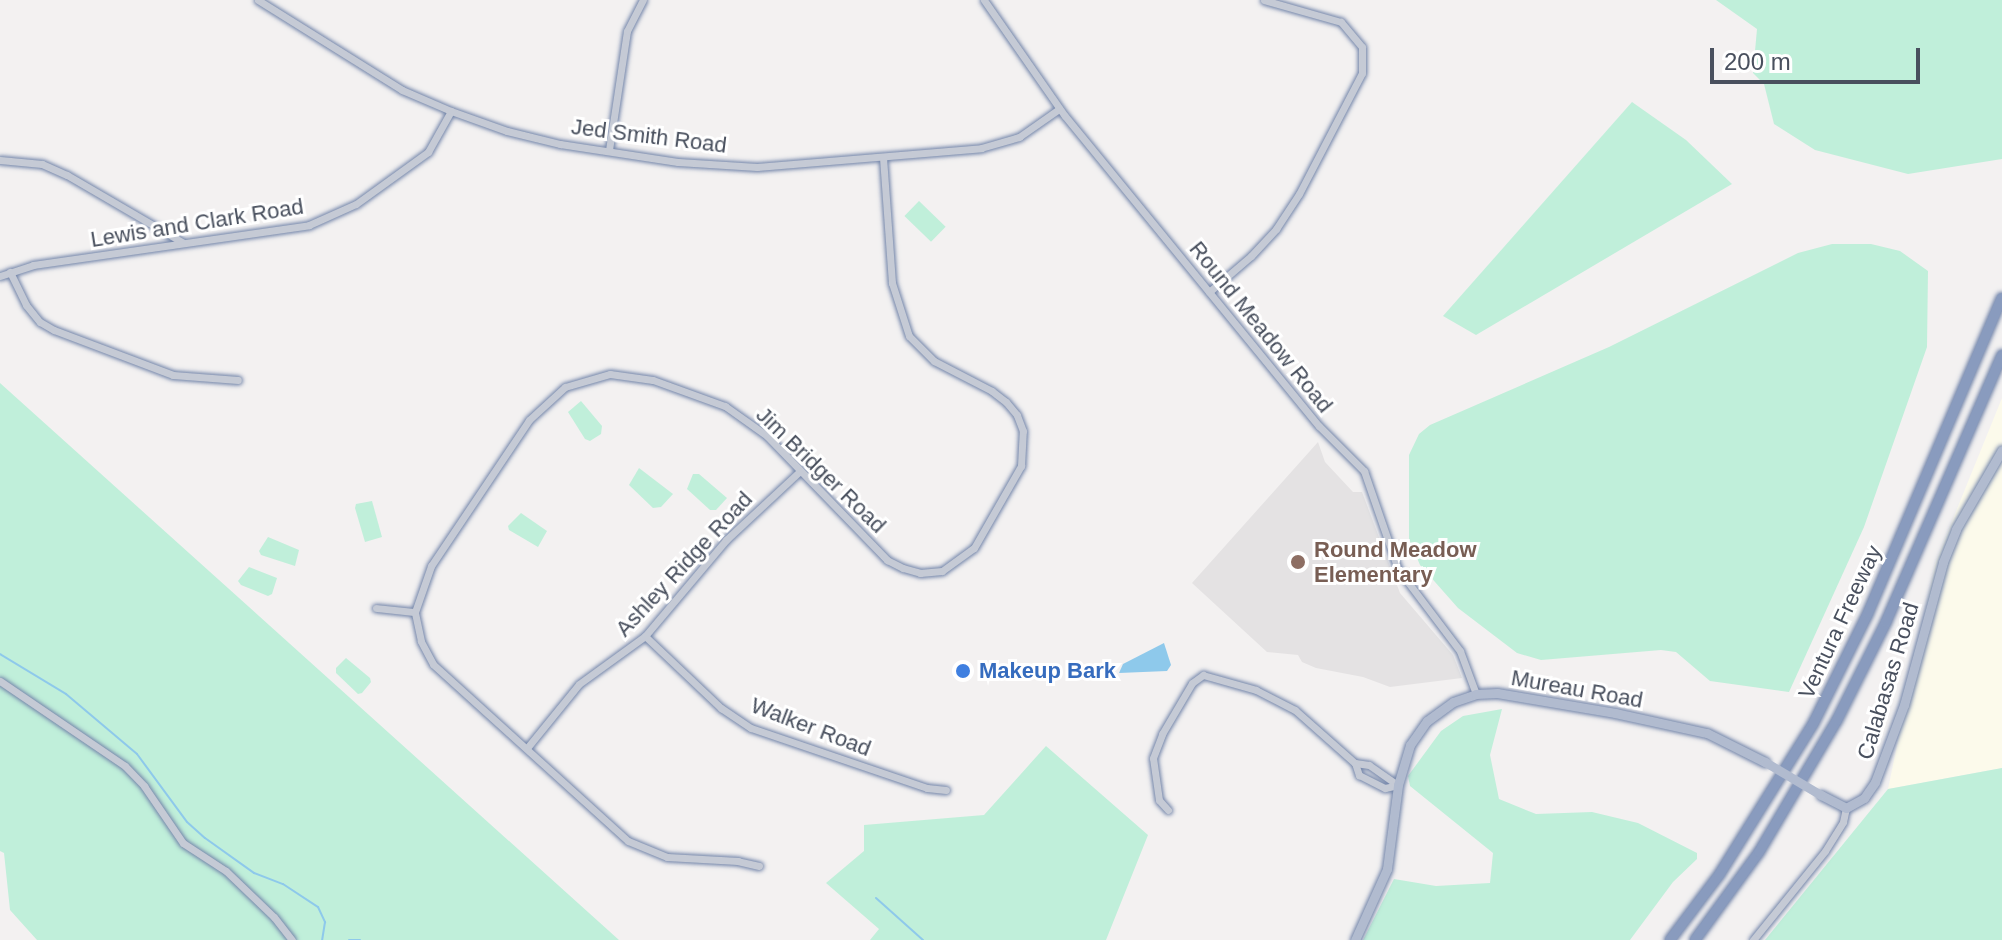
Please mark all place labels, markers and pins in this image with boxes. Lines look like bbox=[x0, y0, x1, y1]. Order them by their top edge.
place label: Round Meadow Elementary bbox=[1314, 536, 1477, 588]
marker: Round Meadow Elementary bbox=[1289, 553, 1307, 571]
place label: Makeup Bark bbox=[979, 658, 1116, 684]
marker: Makeup Bark bbox=[954, 662, 972, 680]

